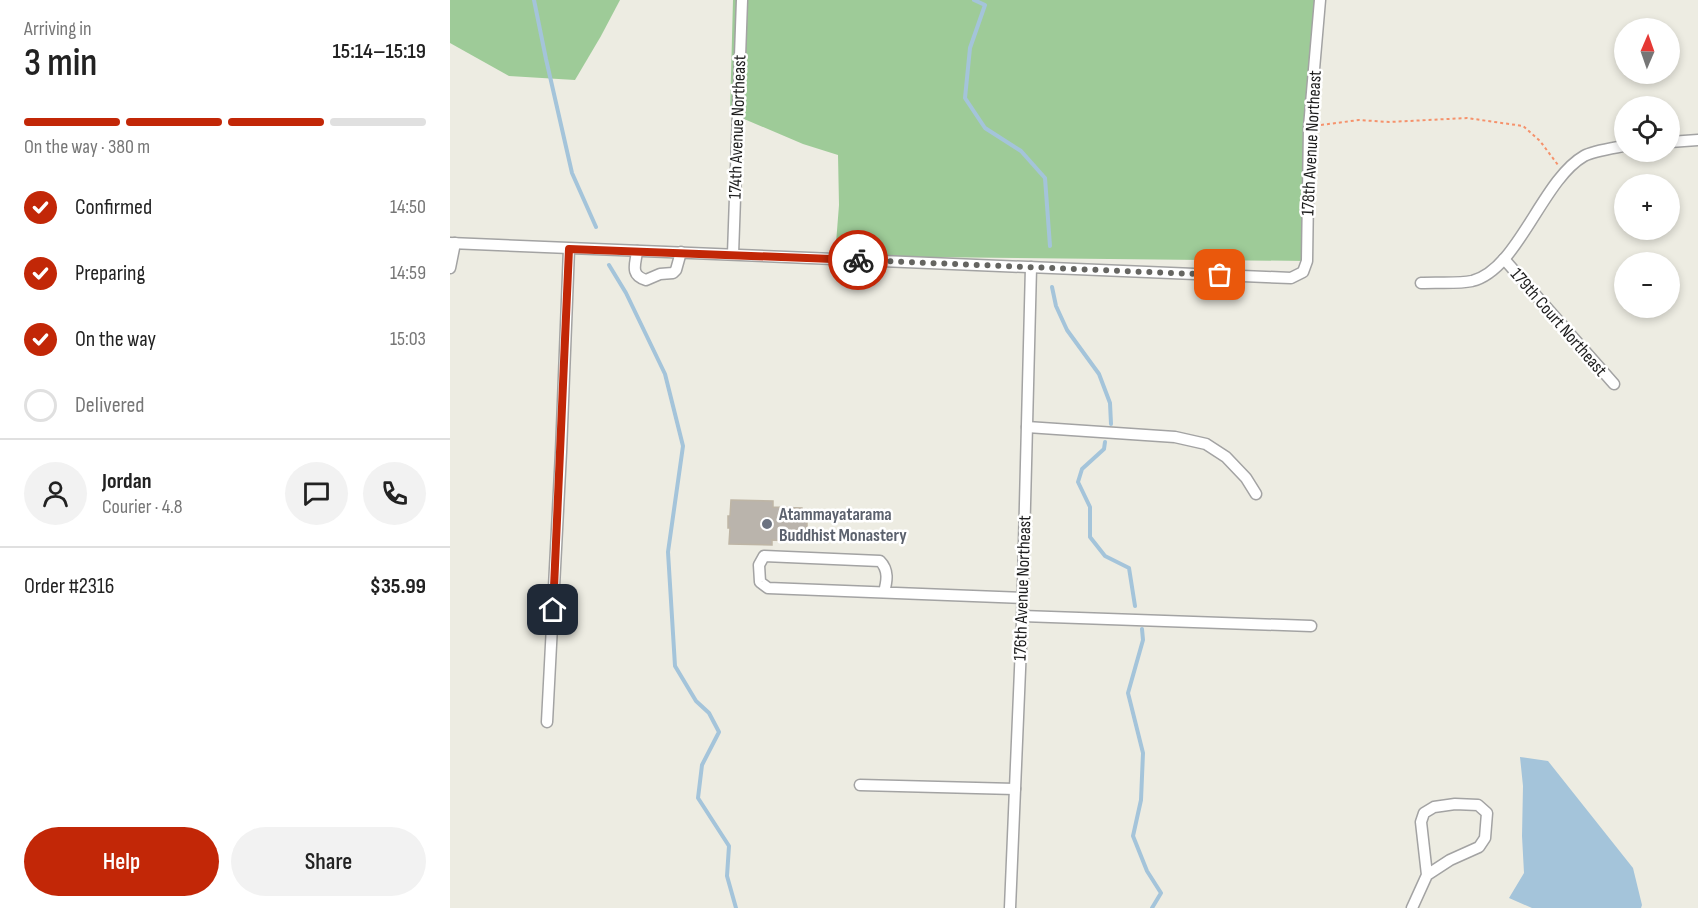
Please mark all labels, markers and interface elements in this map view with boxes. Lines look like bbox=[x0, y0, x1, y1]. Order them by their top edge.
text: Arriving in bbox=[24, 17, 92, 41]
north arrow bbox=[1614, 18, 1680, 84]
map controls bbox=[1614, 18, 1680, 318]
text: 15:14–15:19 bbox=[333, 38, 426, 65]
text: 3 min bbox=[24, 40, 97, 87]
street label: 174th Avenue Northeast bbox=[724, 54, 751, 200]
street label: 178th Avenue Northeast bbox=[1297, 69, 1326, 216]
button: locate bbox=[1614, 96, 1680, 162]
text: On the way · 380 m bbox=[24, 135, 150, 159]
button: + bbox=[1614, 174, 1680, 240]
icon: check bbox=[24, 191, 57, 224]
text: Confirmed bbox=[75, 194, 152, 221]
text: 14:50 bbox=[390, 195, 426, 219]
courier bbox=[828, 230, 888, 290]
icon: bike bbox=[842, 244, 875, 277]
pin bbox=[1194, 249, 1245, 300]
button: − bbox=[1614, 252, 1680, 318]
icon: check bbox=[24, 257, 57, 290]
icon: bag bbox=[1203, 258, 1236, 291]
text: Preparing bbox=[75, 260, 145, 287]
text: 14:59 bbox=[390, 261, 426, 285]
street label: 179th Court Northeast bbox=[1506, 264, 1612, 381]
icon: check bbox=[24, 323, 57, 356]
text: On the way bbox=[75, 326, 156, 353]
text: 15:03 bbox=[390, 327, 426, 351]
text: Delivered bbox=[75, 392, 144, 419]
button: person bbox=[24, 462, 87, 525]
button: chat bbox=[285, 462, 348, 525]
button: phone bbox=[363, 462, 426, 525]
text: Jordan bbox=[102, 468, 151, 495]
text: Courier · 4.8 bbox=[102, 495, 183, 519]
place label: Atammayatarama Buddhist Monastery bbox=[778, 504, 907, 546]
street label: 176th Avenue Northeast bbox=[1009, 514, 1036, 661]
marker: Atammayatarama Buddhist Monastery bbox=[760, 517, 774, 531]
text: Order #2316 bbox=[24, 573, 114, 600]
text: $35.99 bbox=[370, 573, 426, 600]
pin bbox=[527, 584, 578, 635]
icon: home bbox=[536, 593, 569, 626]
button: Help bbox=[24, 827, 219, 896]
button: Share bbox=[231, 827, 426, 896]

